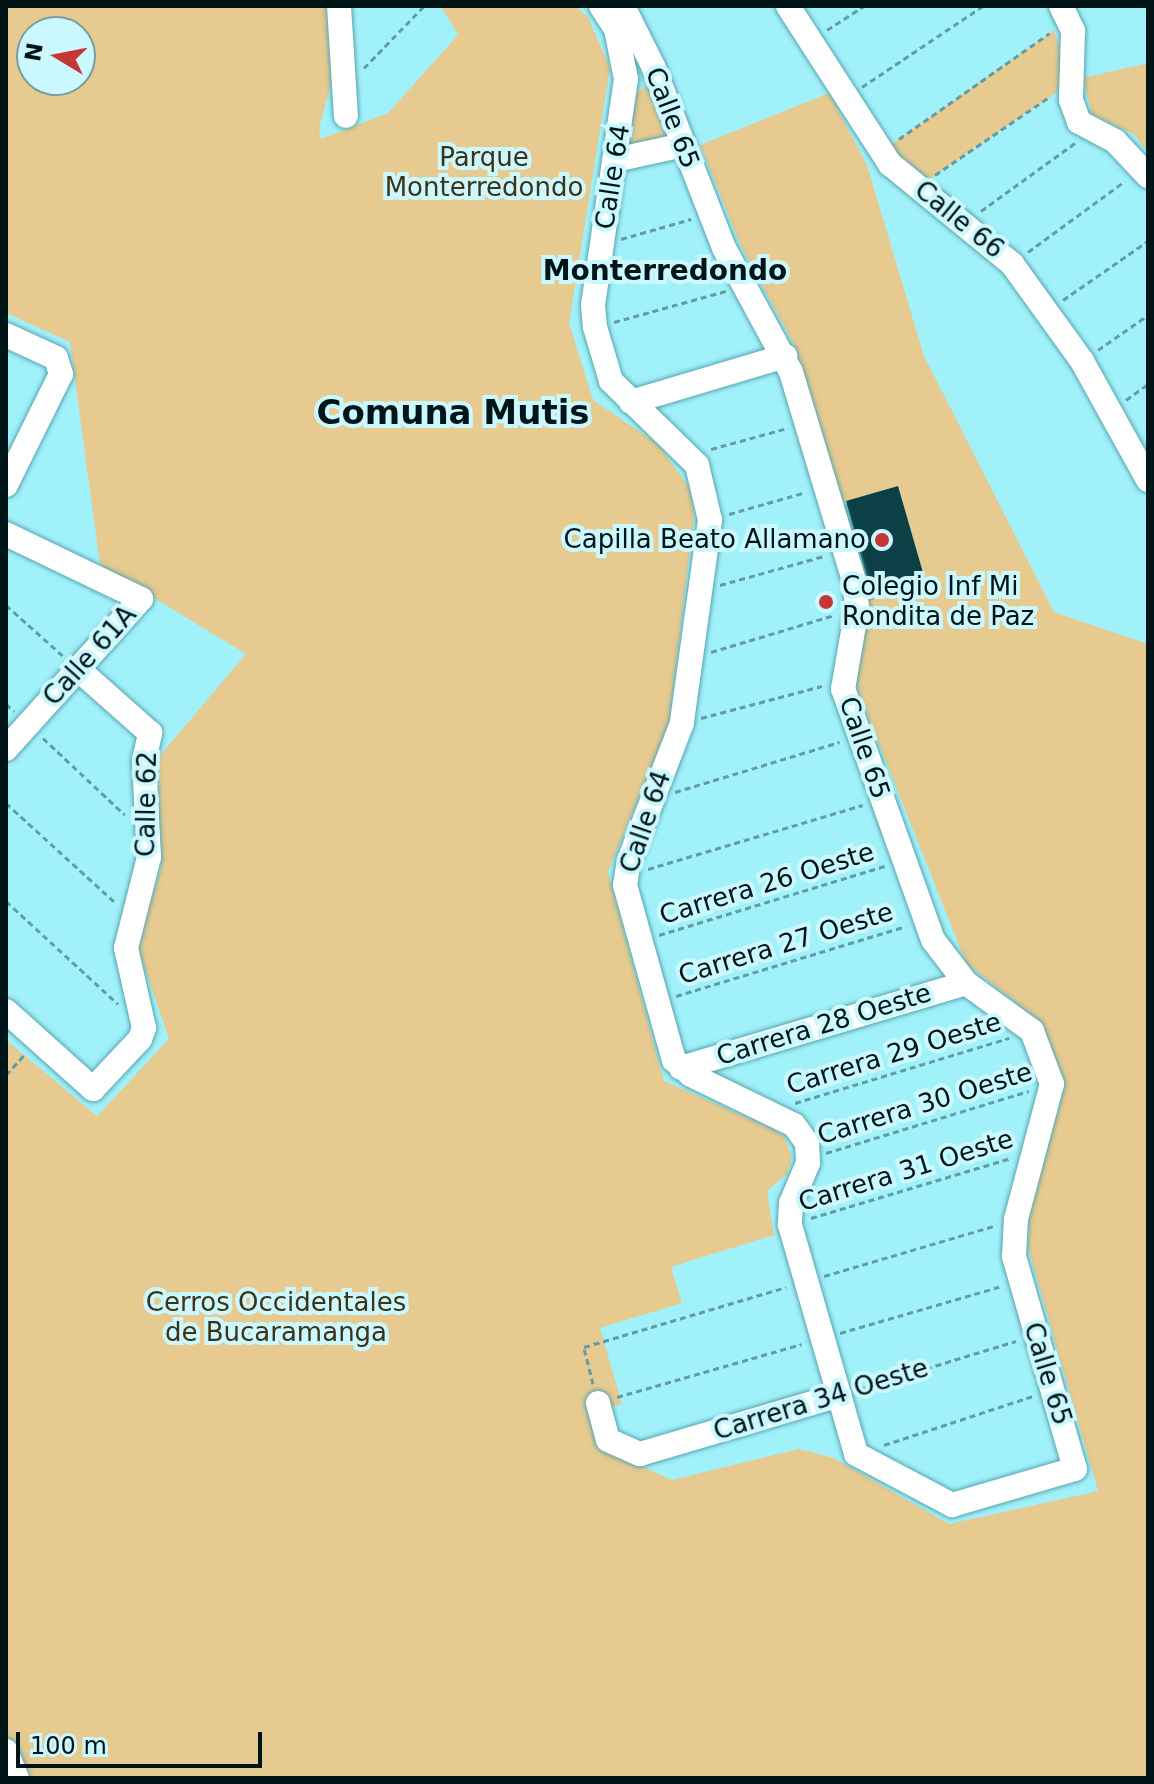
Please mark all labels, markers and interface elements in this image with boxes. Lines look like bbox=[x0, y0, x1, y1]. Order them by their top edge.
north arrow bbox=[16, 16, 96, 96]
text: N bbox=[20, 41, 48, 63]
street label: Calle 65 bbox=[638, 63, 706, 173]
street label: Calle 64 bbox=[589, 122, 637, 232]
park label: Parque Monterredondo bbox=[385, 142, 583, 204]
street label: Calle 66 bbox=[908, 175, 1010, 265]
district label: Monterredondo bbox=[543, 254, 787, 288]
district label: Comuna Mutis bbox=[316, 393, 590, 433]
place label: Capilla Beato Allamano bbox=[564, 524, 866, 556]
marker: Capilla Beato Allamano bbox=[873, 531, 891, 549]
place label: Colegio Inf Mi Rondita de Paz bbox=[842, 571, 1034, 632]
marker: Colegio Inf Mi Rondita de Paz bbox=[817, 593, 835, 611]
street label: Calle 61A bbox=[37, 600, 143, 712]
street label: Calle 65 bbox=[832, 693, 896, 803]
street label: Calle 62 bbox=[130, 751, 164, 857]
street label: Calle 64 bbox=[614, 767, 678, 877]
street label: Carrera 26 Oeste bbox=[656, 837, 878, 931]
street label: Carrera 27 Oeste bbox=[675, 897, 897, 991]
street label: Carrera 28 Oeste bbox=[713, 978, 935, 1072]
street label: Carrera 29 Oeste bbox=[783, 1007, 1005, 1101]
street label: Carrera 30 Oeste bbox=[814, 1057, 1036, 1151]
street label: Carrera 31 Oeste bbox=[795, 1124, 1017, 1218]
park label: Cerros Occidentales de Bucaramanga bbox=[146, 1287, 406, 1348]
street label: Calle 65 bbox=[1017, 1319, 1077, 1429]
street label: Carrera 34 Oeste bbox=[710, 1353, 932, 1447]
scale bar bbox=[20, 1716, 266, 1766]
text: 100 m bbox=[30, 1732, 107, 1760]

